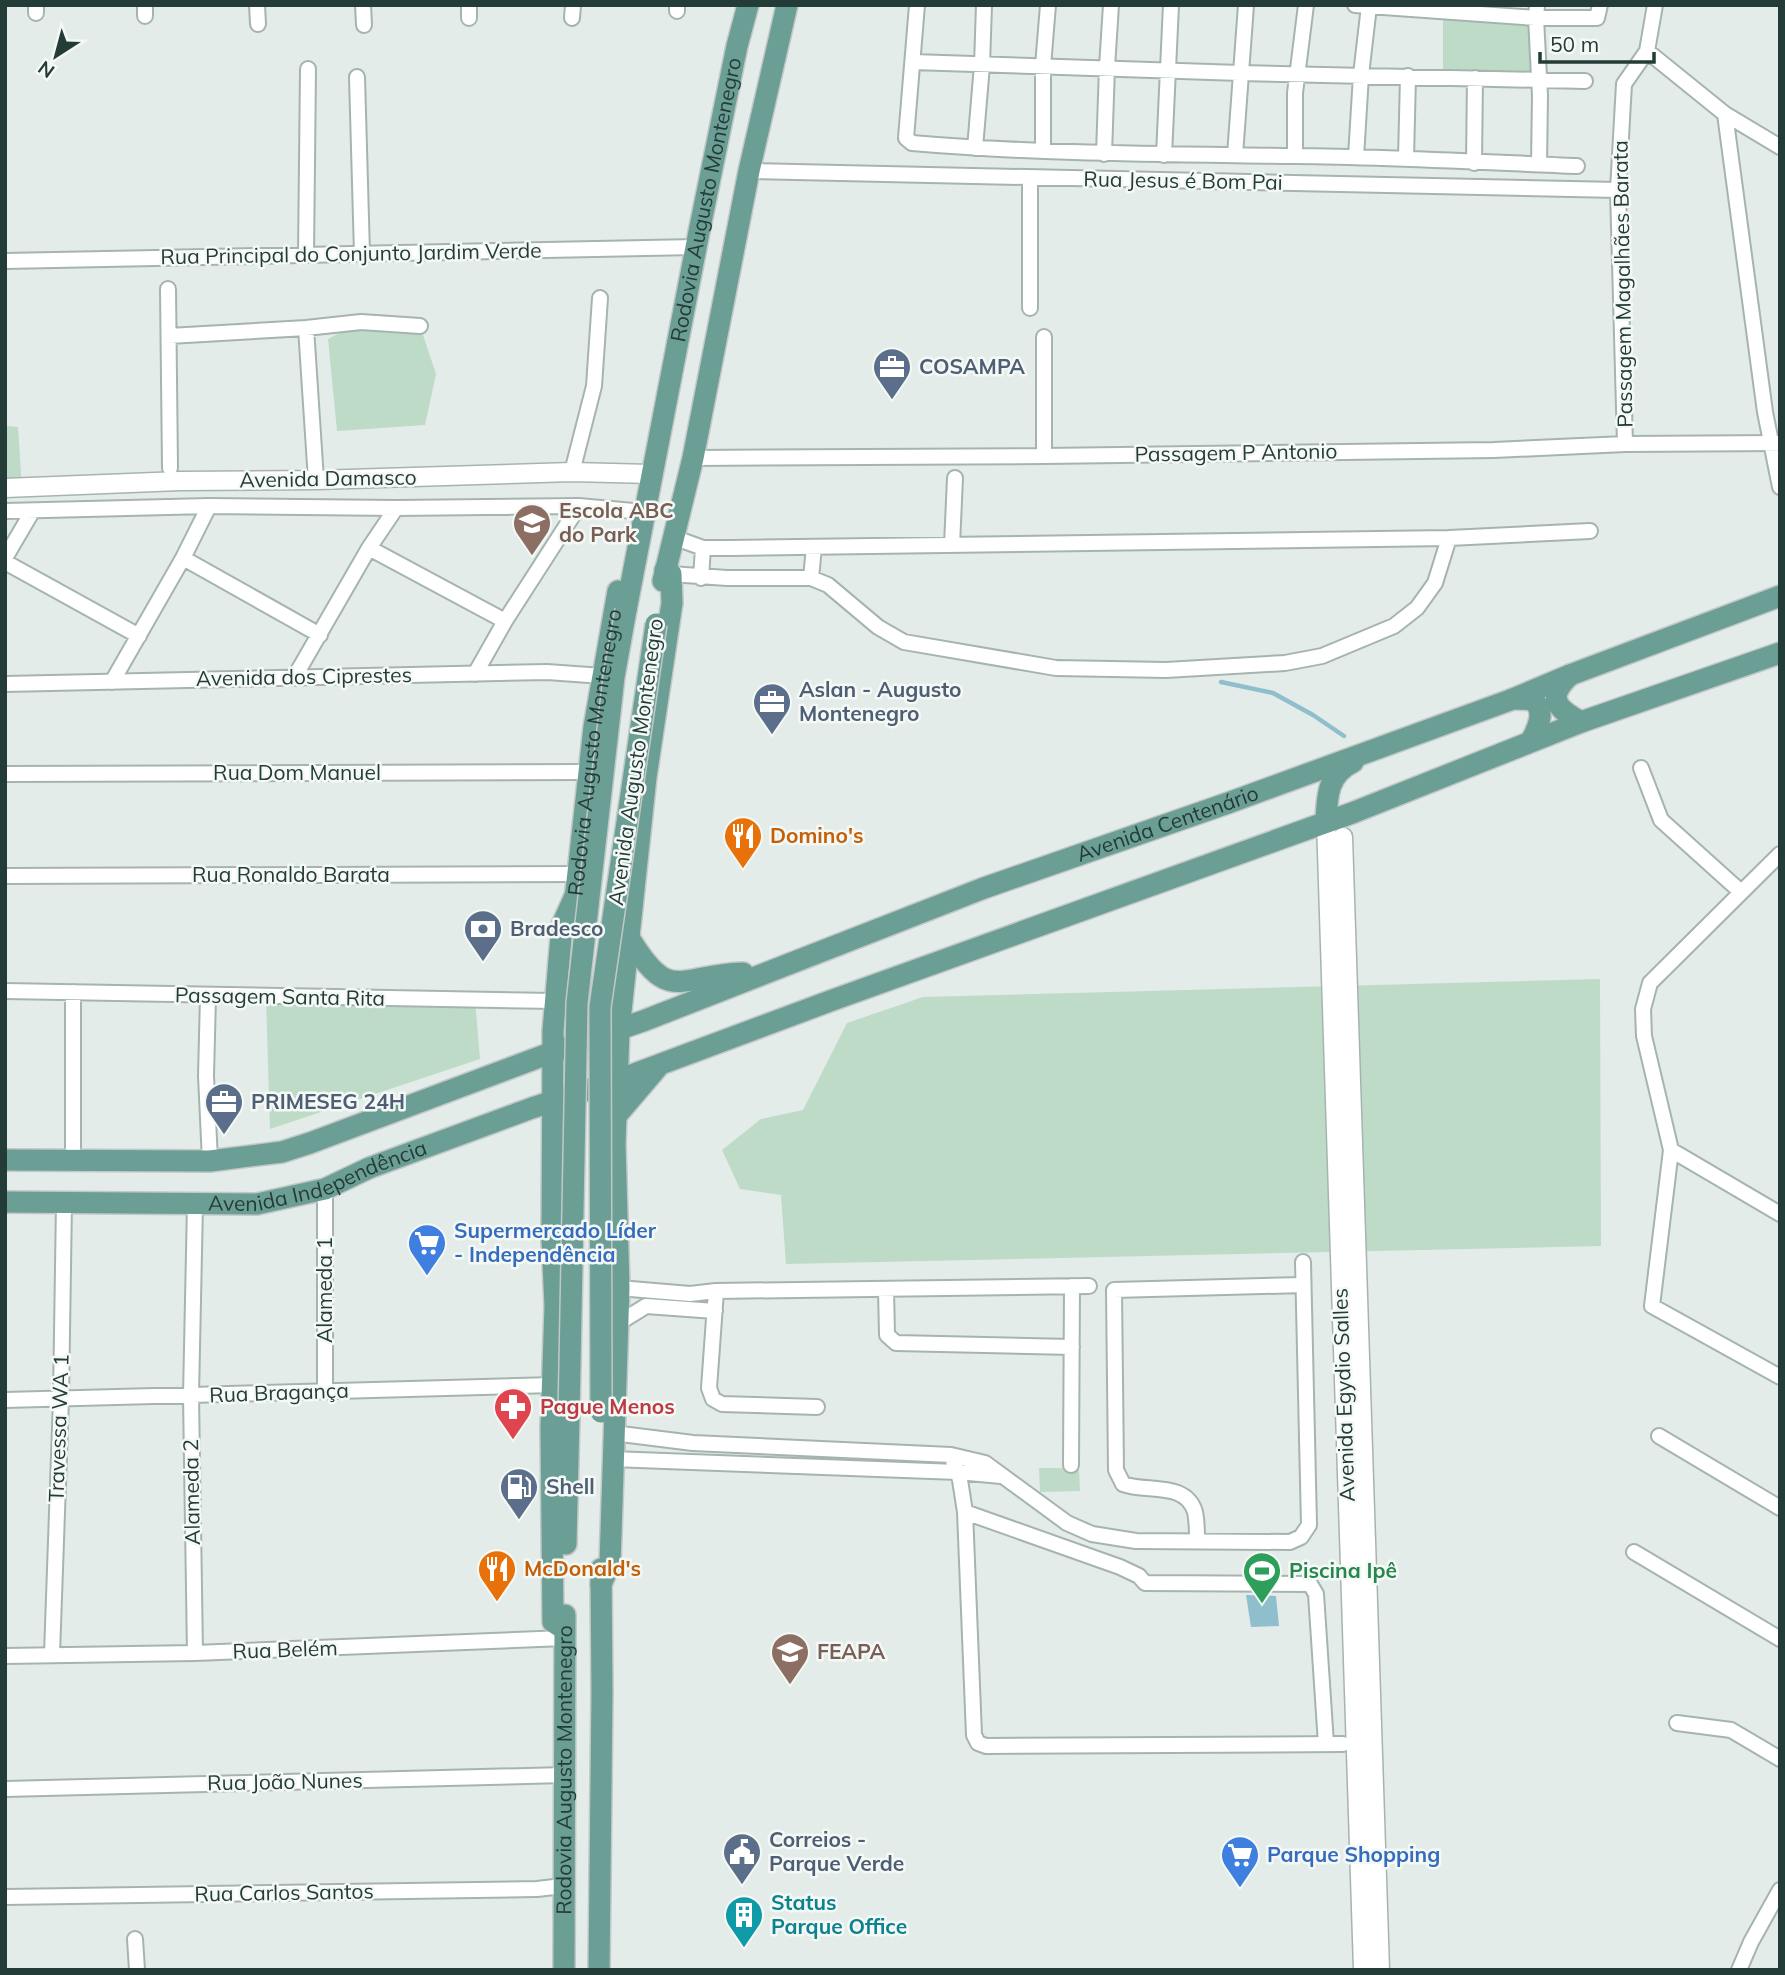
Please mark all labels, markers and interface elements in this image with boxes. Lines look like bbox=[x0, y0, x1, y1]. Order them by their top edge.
north arrow bbox=[21, 21, 91, 91]
scale bar bbox=[1540, 21, 1654, 65]
text: 50 m bbox=[1550, 31, 1599, 57]
street label: Rodovia Augusto Montenegro bbox=[664, 55, 746, 344]
text: N bbox=[33, 56, 59, 84]
street label: Passagem Magalhães Barata bbox=[1606, 140, 1638, 428]
street label: Rua Jesus é Bom Pai bbox=[1083, 165, 1283, 195]
street label: Rua Principal do Conjunto Jardim Verde bbox=[160, 237, 542, 269]
office icon: COSAMPA bbox=[871, 346, 913, 401]
place label: COSAMPA bbox=[919, 353, 1025, 379]
street label: Passagem P Antonio bbox=[1134, 437, 1338, 467]
street label: Avenida Damasco bbox=[239, 463, 417, 493]
place label: Escola ABC do Park bbox=[559, 497, 674, 547]
school or university icon: Escola ABC do Park bbox=[511, 502, 553, 557]
street label: Rodovia Augusto Montenegro bbox=[562, 607, 627, 897]
street label: Avenida Augusto Montenegro bbox=[602, 617, 668, 907]
street label: Avenida dos Ciprestes bbox=[196, 661, 412, 691]
place label: Aslan - Augusto Montenegro bbox=[799, 676, 962, 726]
office icon: Aslan - Augusto Montenegro bbox=[751, 681, 793, 736]
street label: Rua Dom Manuel bbox=[213, 759, 381, 785]
street label: Avenida Centenário bbox=[1073, 779, 1262, 867]
restaurant icon: Domino's bbox=[722, 815, 764, 870]
place label: Domino's bbox=[770, 822, 864, 848]
street label: Rua Ronaldo Barata bbox=[192, 861, 390, 887]
bank icon: Bradesco bbox=[462, 908, 504, 963]
place label: Bradesco bbox=[510, 915, 604, 941]
street label: Passagem Santa Rita bbox=[175, 981, 385, 1011]
office icon: PRIMESEG 24H bbox=[203, 1081, 245, 1136]
place label: PRIMESEG 24H bbox=[251, 1088, 405, 1114]
street label: Avenida Independência bbox=[208, 1134, 430, 1216]
place label: Supermercado Líder - Independência bbox=[454, 1217, 657, 1267]
supermarket icon: Supermercado Líder - Independência bbox=[406, 1222, 448, 1277]
street label: Alameda 1 bbox=[311, 1237, 337, 1343]
street label: Avenida Egydio Salles bbox=[1326, 1288, 1360, 1502]
street label: Travessa WA 1 bbox=[42, 1353, 74, 1502]
street label: Rua Bragança bbox=[209, 1377, 349, 1407]
pharmacy icon: Pague Menos bbox=[492, 1386, 534, 1441]
place label: Pague Menos bbox=[540, 1393, 675, 1419]
street label: Alameda 2 bbox=[177, 1439, 205, 1545]
fuel station icon: Shell bbox=[498, 1466, 540, 1521]
place label: Shell bbox=[546, 1473, 595, 1499]
restaurant icon: McDonald's bbox=[476, 1548, 518, 1603]
sports icon: Piscina Ipê bbox=[1241, 1550, 1283, 1605]
place label: McDonald's bbox=[524, 1555, 641, 1581]
place label: Piscina Ipê bbox=[1289, 1557, 1397, 1583]
street label: Rodovia Augusto Montenegro bbox=[550, 1625, 577, 1915]
school or university icon: FEAPA bbox=[769, 1631, 811, 1686]
street label: Rua Belém bbox=[232, 1634, 338, 1664]
place label: FEAPA bbox=[817, 1638, 885, 1664]
street label: Rua João Nunes bbox=[207, 1767, 363, 1795]
place label: Correios - Parque Verde bbox=[769, 1826, 904, 1876]
public building icon: Correios - Parque Verde bbox=[721, 1831, 763, 1886]
supermarket icon: Parque Shopping bbox=[1219, 1834, 1261, 1889]
place label: Parque Shopping bbox=[1267, 1841, 1440, 1867]
street label: Rua Carlos Santos bbox=[194, 1877, 374, 1907]
place label: Status Parque Office bbox=[771, 1889, 907, 1939]
building icon: Status Parque Office bbox=[723, 1894, 765, 1949]

